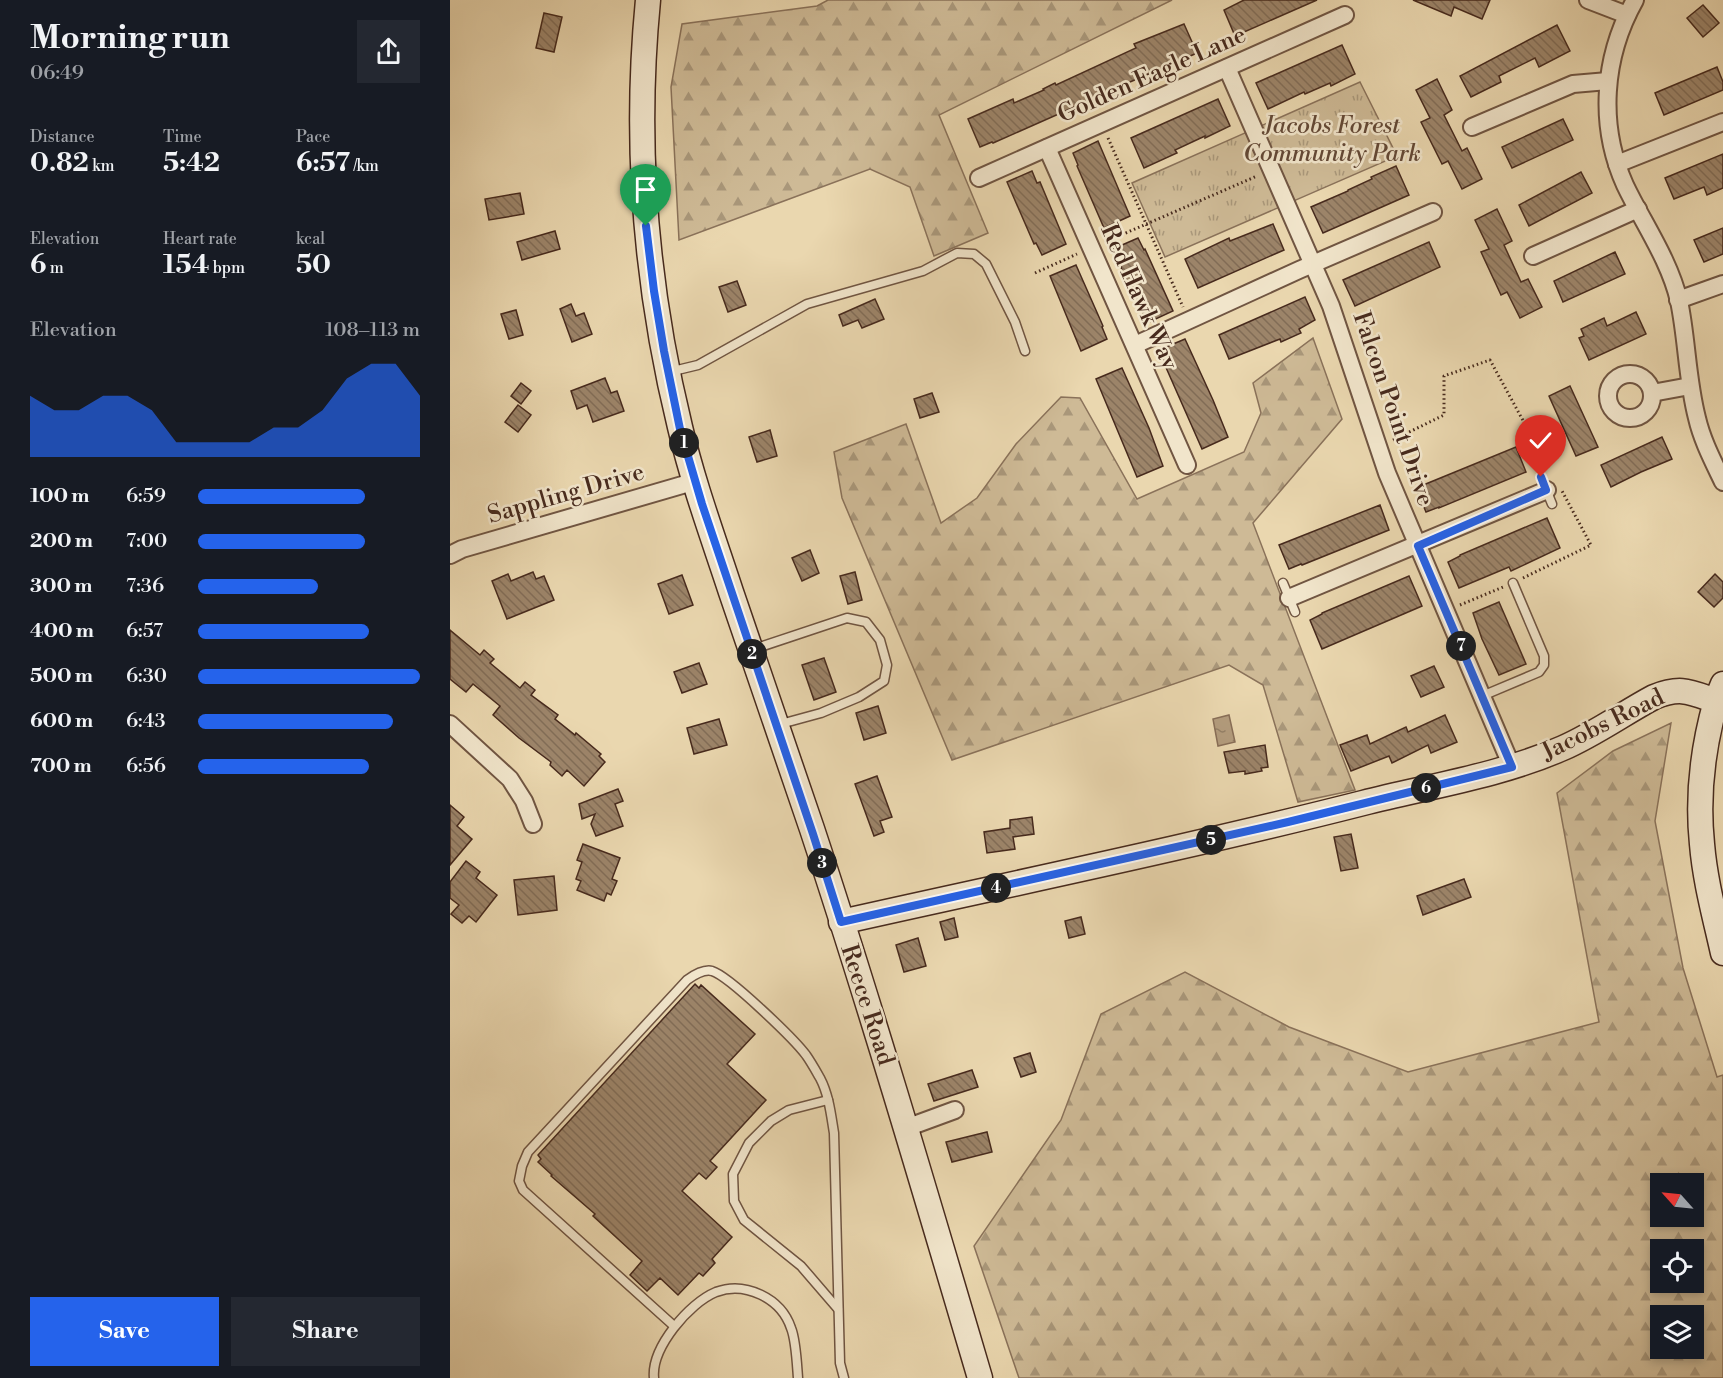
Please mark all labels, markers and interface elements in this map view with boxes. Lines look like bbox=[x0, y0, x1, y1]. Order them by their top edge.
text: Morning run bbox=[30, 18, 230, 59]
button: share bbox=[357, 20, 420, 83]
street label: Golden Eagle Lane bbox=[1053, 20, 1251, 130]
text: 06:49 bbox=[30, 61, 84, 86]
park label: Jacobs Forest Community Park bbox=[1243, 111, 1421, 169]
text: Distance bbox=[30, 127, 95, 147]
text: Time bbox=[163, 127, 202, 147]
text: Pace bbox=[296, 127, 330, 147]
text: 0.82 bbox=[30, 147, 89, 179]
text: 5:42 bbox=[163, 147, 220, 179]
text: 6:57 bbox=[296, 147, 350, 179]
text: km bbox=[89, 156, 115, 176]
text: /km bbox=[350, 156, 379, 176]
pin bbox=[620, 164, 671, 226]
icon: arrive bbox=[629, 173, 662, 206]
street label: Red Hawk Way bbox=[1094, 220, 1185, 375]
text: Elevation bbox=[30, 229, 99, 249]
text: Heart rate bbox=[163, 229, 237, 249]
text: kcal bbox=[296, 229, 325, 249]
text: 6 bbox=[30, 249, 46, 281]
text: 154 bbox=[163, 249, 209, 281]
text: 50 bbox=[296, 249, 331, 281]
text: m bbox=[46, 258, 64, 278]
text: bpm bbox=[209, 258, 245, 278]
street label: Falcon Point Drive bbox=[1346, 308, 1440, 510]
text: Elevation bbox=[30, 318, 117, 343]
text: 108–113 m bbox=[325, 318, 420, 343]
pin bbox=[1515, 415, 1566, 477]
icon: check bbox=[1524, 424, 1557, 457]
pin: 1 bbox=[669, 428, 699, 458]
text: 1 bbox=[680, 433, 688, 453]
street label: Sappling Drive bbox=[484, 457, 648, 531]
text: 100 m bbox=[30, 484, 89, 509]
text: 6:59 bbox=[126, 484, 166, 509]
text: 200 m bbox=[30, 529, 93, 554]
text: 7:00 bbox=[126, 529, 167, 554]
text: 300 m bbox=[30, 574, 93, 599]
text: 7:36 bbox=[126, 574, 164, 599]
text: 400 m bbox=[30, 619, 94, 644]
text: 6:57 bbox=[126, 619, 163, 644]
pin: 7 bbox=[1446, 631, 1476, 661]
text: 7 bbox=[1456, 636, 1466, 656]
pin: 2 bbox=[737, 639, 767, 669]
text: 2 bbox=[747, 644, 757, 664]
text: 500 m bbox=[30, 664, 93, 689]
text: 6:30 bbox=[126, 664, 167, 689]
street label: Jacobs Road bbox=[1536, 682, 1670, 768]
text: 600 m bbox=[30, 709, 93, 734]
text: 6:43 bbox=[126, 709, 166, 734]
text: 700 m bbox=[30, 754, 92, 779]
text: 6:56 bbox=[126, 754, 166, 779]
pin: 6 bbox=[1411, 773, 1441, 803]
text: 6 bbox=[1421, 778, 1431, 798]
pin: 5 bbox=[1196, 825, 1226, 855]
text: 5 bbox=[1206, 830, 1216, 850]
pin: 3 bbox=[807, 848, 837, 878]
text: 3 bbox=[817, 853, 827, 873]
pin: 4 bbox=[981, 873, 1011, 903]
text: 4 bbox=[991, 878, 1001, 898]
street label: Reece Road bbox=[833, 941, 901, 1070]
north arrow bbox=[1650, 1173, 1704, 1227]
map controls bbox=[1650, 1173, 1704, 1359]
button: locate bbox=[1650, 1239, 1704, 1293]
button: Save bbox=[30, 1297, 219, 1366]
button: Share bbox=[231, 1297, 420, 1366]
button: layers bbox=[1650, 1305, 1704, 1359]

